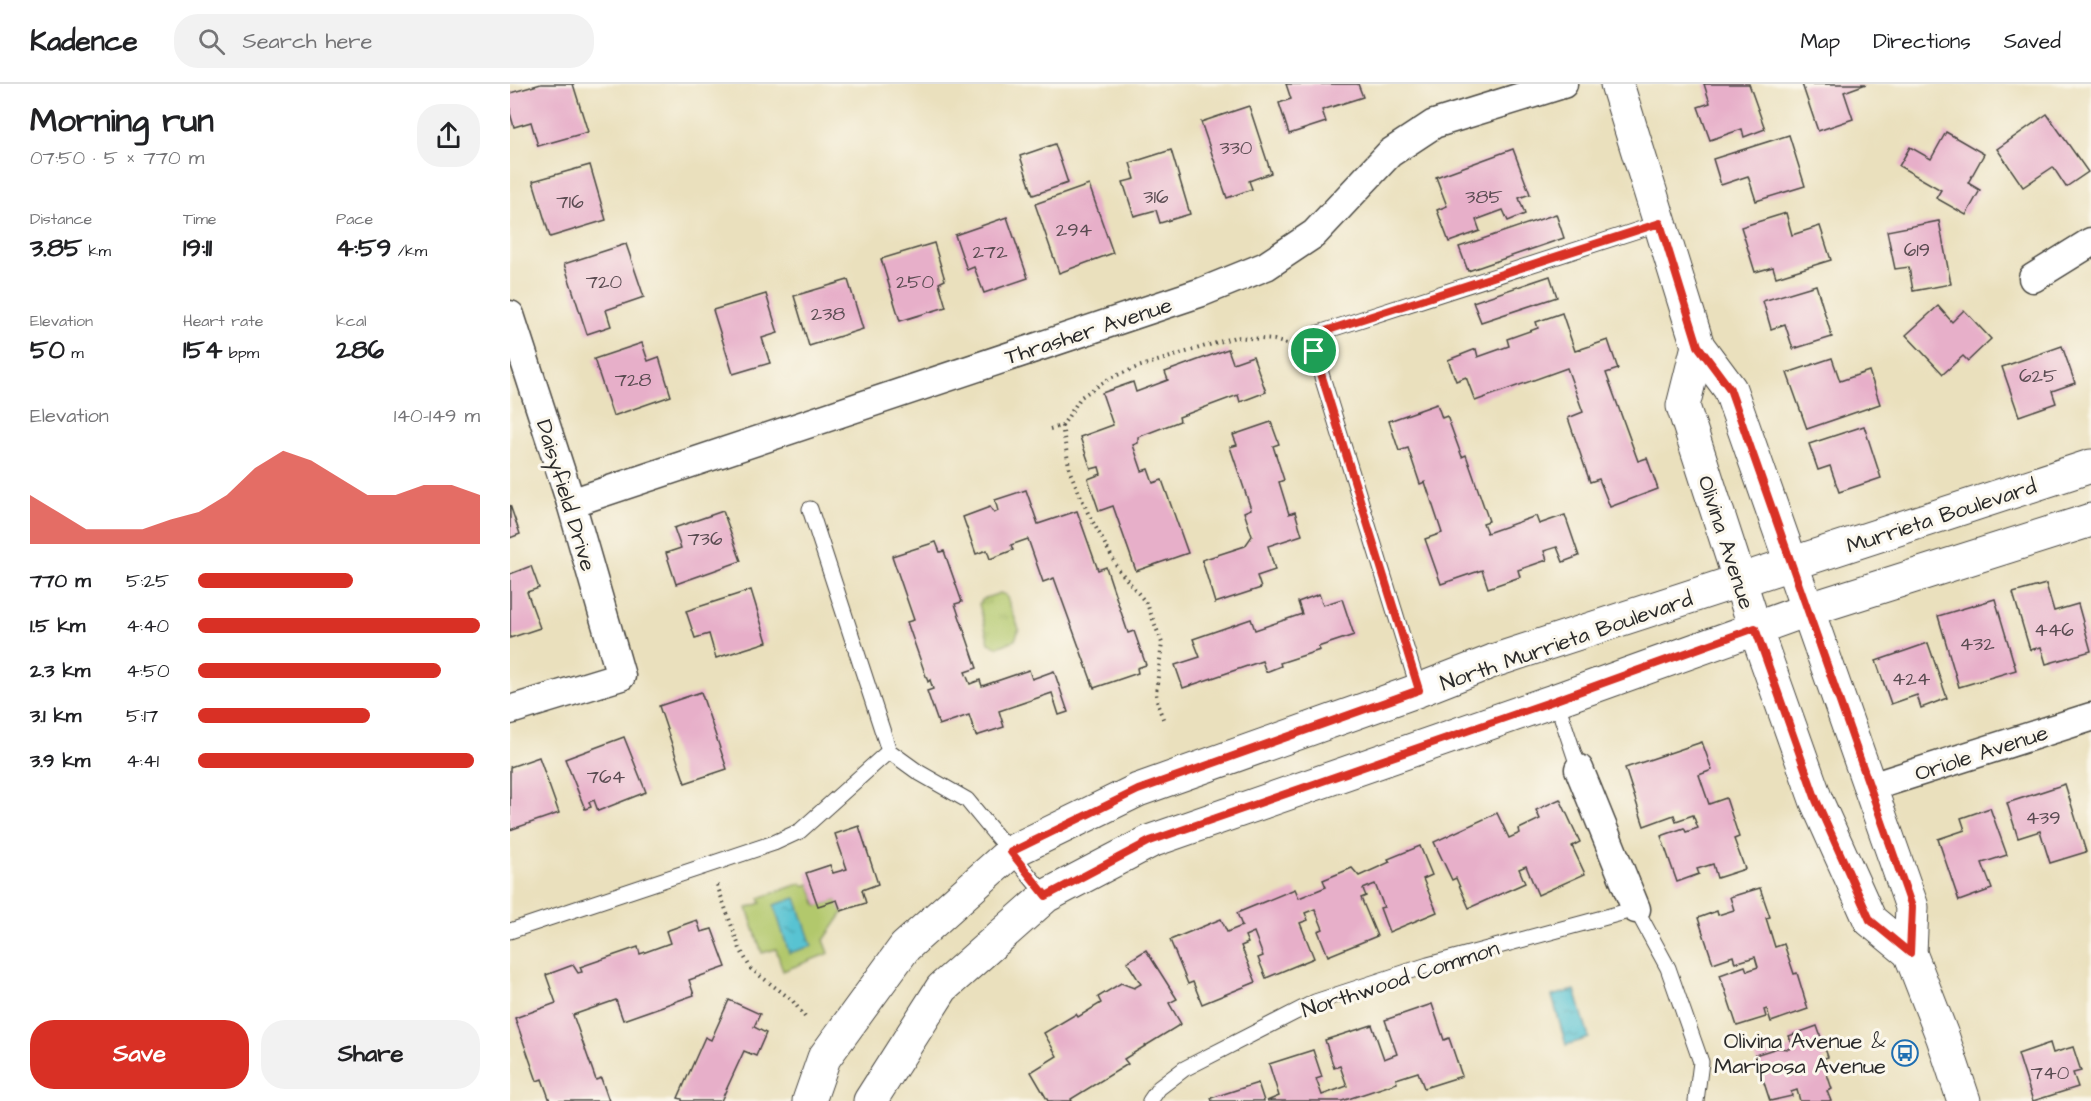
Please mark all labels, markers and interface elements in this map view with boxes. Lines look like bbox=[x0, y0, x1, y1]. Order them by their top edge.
search box bbox=[174, 14, 594, 68]
text: Kadence bbox=[30, 22, 138, 61]
icon: search bbox=[195, 25, 228, 58]
text: Search here bbox=[243, 26, 372, 57]
text: Map bbox=[1800, 27, 1840, 56]
text: Directions bbox=[1873, 27, 1971, 56]
text: Saved bbox=[2004, 27, 2061, 56]
text: Morning run bbox=[30, 98, 214, 144]
button: share bbox=[417, 104, 480, 167]
house number: 330 bbox=[1220, 134, 1253, 162]
text: 07:50 · 5 × 770 m bbox=[30, 144, 204, 172]
house number: 316 bbox=[1143, 183, 1169, 211]
house number: 385 bbox=[1465, 183, 1503, 211]
house number: 716 bbox=[556, 188, 584, 216]
text: Distance bbox=[30, 208, 92, 230]
text: Time bbox=[183, 208, 217, 230]
text: Pace bbox=[336, 208, 373, 230]
house number: 294 bbox=[1056, 216, 1093, 244]
text: 3.85 bbox=[30, 230, 82, 266]
text: 19:11 bbox=[183, 230, 212, 266]
text: 4:59 bbox=[336, 230, 391, 266]
house number: 619 bbox=[1904, 236, 1930, 264]
house number: 272 bbox=[972, 238, 1008, 266]
text: km bbox=[82, 240, 111, 262]
text: /km bbox=[391, 240, 427, 262]
house number: 720 bbox=[586, 268, 623, 296]
house number: 250 bbox=[896, 268, 934, 296]
street label: Thrasher Avenue bbox=[1001, 290, 1176, 373]
house number: 238 bbox=[811, 300, 845, 328]
text: Elevation bbox=[30, 310, 93, 332]
text: Heart rate bbox=[183, 310, 263, 332]
text: kcal bbox=[336, 310, 367, 332]
pin bbox=[1288, 325, 1339, 376]
text: 50 bbox=[30, 332, 65, 368]
text: 154 bbox=[183, 332, 222, 368]
text: 286 bbox=[336, 332, 384, 368]
icon: arrive bbox=[1297, 334, 1330, 367]
text: m bbox=[65, 342, 84, 364]
text: bpm bbox=[222, 342, 259, 364]
house number: 625 bbox=[2019, 362, 2057, 390]
house number: 728 bbox=[615, 366, 651, 394]
text: Elevation bbox=[30, 402, 109, 430]
text: 140–149 m bbox=[394, 402, 480, 430]
street label: Daisyfield Drive bbox=[527, 416, 603, 575]
street label: Murrieta Boulevard bbox=[1842, 471, 2041, 562]
street label: Olivina Avenue bbox=[1689, 472, 1762, 613]
house number: 736 bbox=[687, 525, 723, 553]
text: 770 m bbox=[30, 567, 91, 595]
text: 5:25 bbox=[126, 567, 169, 595]
street label: North Murrieta Boulevard bbox=[1436, 584, 1697, 699]
text: 1.5 km bbox=[30, 612, 85, 640]
text: 4:40 bbox=[126, 612, 169, 640]
house number: 446 bbox=[2034, 616, 2074, 644]
house number: 432 bbox=[1959, 630, 1995, 658]
text: 2.3 km bbox=[30, 657, 90, 685]
text: 4:50 bbox=[126, 657, 170, 685]
house number: 424 bbox=[1892, 665, 1931, 693]
text: 3.1 km bbox=[30, 702, 81, 730]
text: 5:17 bbox=[126, 702, 158, 730]
street label: Oriole Avenue bbox=[1911, 717, 2052, 790]
text: 3.9 km bbox=[30, 747, 90, 775]
text: 4:41 bbox=[126, 747, 159, 775]
house number: 764 bbox=[587, 763, 626, 791]
house number: 439 bbox=[2025, 804, 2061, 832]
street label: Northwood Common bbox=[1298, 933, 1503, 1026]
button: Save bbox=[30, 1020, 249, 1089]
button: Share bbox=[261, 1020, 480, 1089]
place label: Olivina Avenue & Mariposa Avenue bbox=[1714, 1026, 1886, 1082]
bus stop icon: Olivina Avenue & Mariposa Avenue bbox=[1890, 1038, 1920, 1068]
house number: 740 bbox=[2031, 1059, 2070, 1087]

